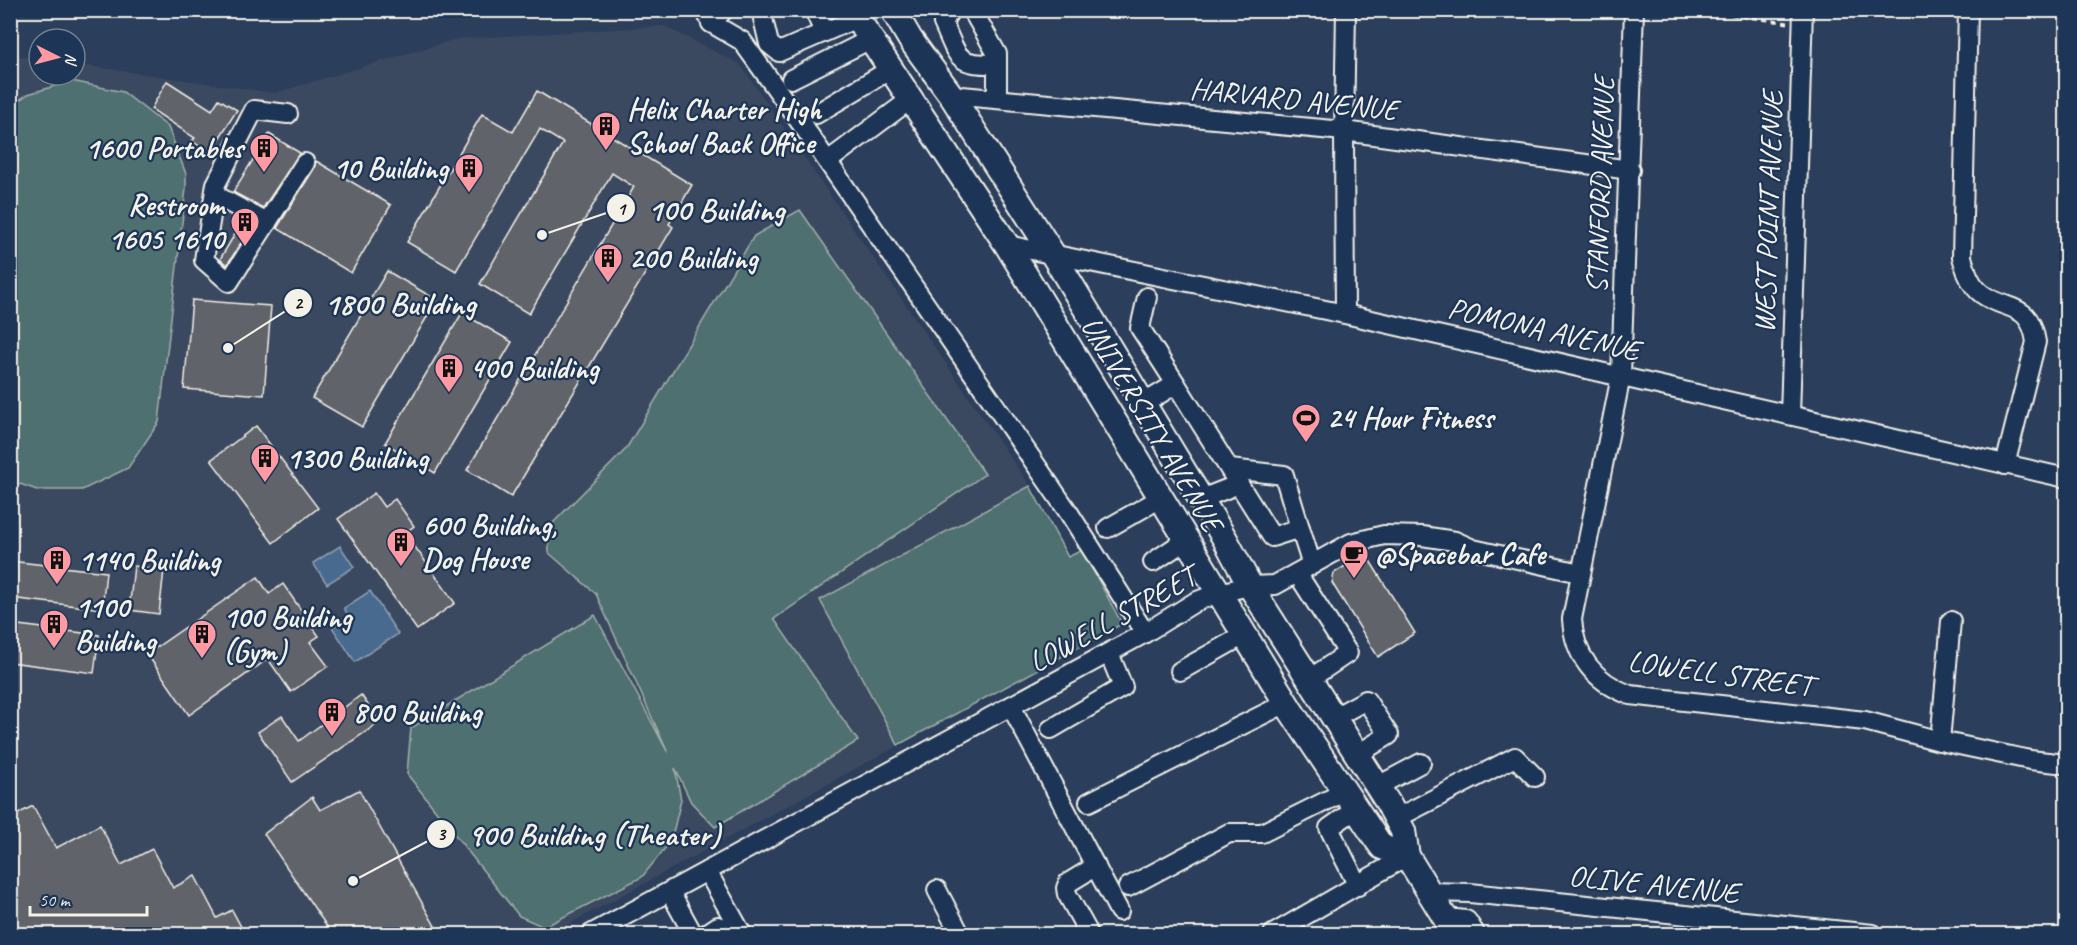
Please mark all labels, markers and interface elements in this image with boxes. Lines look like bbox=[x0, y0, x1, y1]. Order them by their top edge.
north arrow bbox=[27, 27, 87, 87]
text: N bbox=[60, 52, 81, 68]
street label: HARVARD AVENUE bbox=[1188, 69, 1403, 129]
street label: STANFORD AVENUE bbox=[1577, 72, 1623, 294]
street label: WEST POINT AVENUE bbox=[1745, 86, 1791, 334]
place label: Helix Charter High School Back Office bbox=[627, 90, 822, 162]
building icon: Helix Charter High School Back Office bbox=[590, 110, 622, 152]
place label: 1600 Portables bbox=[85, 129, 246, 167]
building icon: 1600 Portables bbox=[248, 132, 280, 174]
place label: 10 Building bbox=[333, 149, 450, 187]
building icon: 10 Building bbox=[453, 152, 485, 194]
callout: 100 Building bbox=[606, 183, 797, 233]
place label: Restroom 1605 1610 bbox=[108, 186, 227, 258]
text: 100 Building bbox=[648, 189, 787, 230]
text: 1 bbox=[617, 198, 627, 220]
building icon: Restroom 1605 1610 bbox=[229, 206, 261, 248]
place label: 200 Building bbox=[629, 239, 759, 277]
building icon: 200 Building bbox=[592, 242, 624, 284]
callout: 1800 Building bbox=[283, 278, 488, 328]
text: 1800 Building bbox=[324, 283, 478, 324]
street label: POMONA AVENUE bbox=[1445, 289, 1647, 370]
text: 2 bbox=[294, 292, 304, 314]
street label: UNIVERSITY AVENUE bbox=[1073, 309, 1233, 542]
place label: 400 Building bbox=[470, 349, 600, 387]
building icon: 400 Building bbox=[433, 352, 465, 394]
place label: 24 Hour Fitness bbox=[1327, 399, 1497, 437]
sports icon: 24 Hour Fitness bbox=[1290, 402, 1322, 444]
place label: 1300 Building bbox=[286, 439, 430, 477]
building icon: 1300 Building bbox=[249, 442, 281, 484]
place label: 600 Building, Dog House bbox=[422, 506, 557, 578]
building icon: 600 Building, Dog House bbox=[385, 526, 417, 568]
place label: @Spacebar Cafe bbox=[1375, 535, 1547, 573]
cafe icon: @Spacebar Cafe bbox=[1338, 538, 1370, 580]
place label: 1140 Building bbox=[78, 541, 222, 579]
building icon: 1140 Building bbox=[41, 544, 73, 586]
street label: LOWELL STREET bbox=[1022, 554, 1209, 681]
place label: 1100 Building bbox=[75, 588, 158, 660]
place label: 100 Building (Gym) bbox=[223, 598, 353, 670]
building icon: 1100 Building bbox=[38, 608, 70, 650]
building icon: 100 Building (Gym) bbox=[186, 618, 218, 660]
street label: LOWELL STREET bbox=[1626, 641, 1822, 706]
place label: 800 Building bbox=[353, 693, 483, 731]
building icon: 800 Building bbox=[316, 696, 348, 738]
callout: 900 Building (Theater) bbox=[426, 809, 732, 859]
text: 900 Building (Theater) bbox=[468, 814, 723, 855]
text: 3 bbox=[437, 823, 447, 845]
street label: OLIVE AVENUE bbox=[1567, 856, 1745, 912]
scale bar bbox=[30, 879, 147, 917]
text: 50 m bbox=[39, 889, 72, 911]

